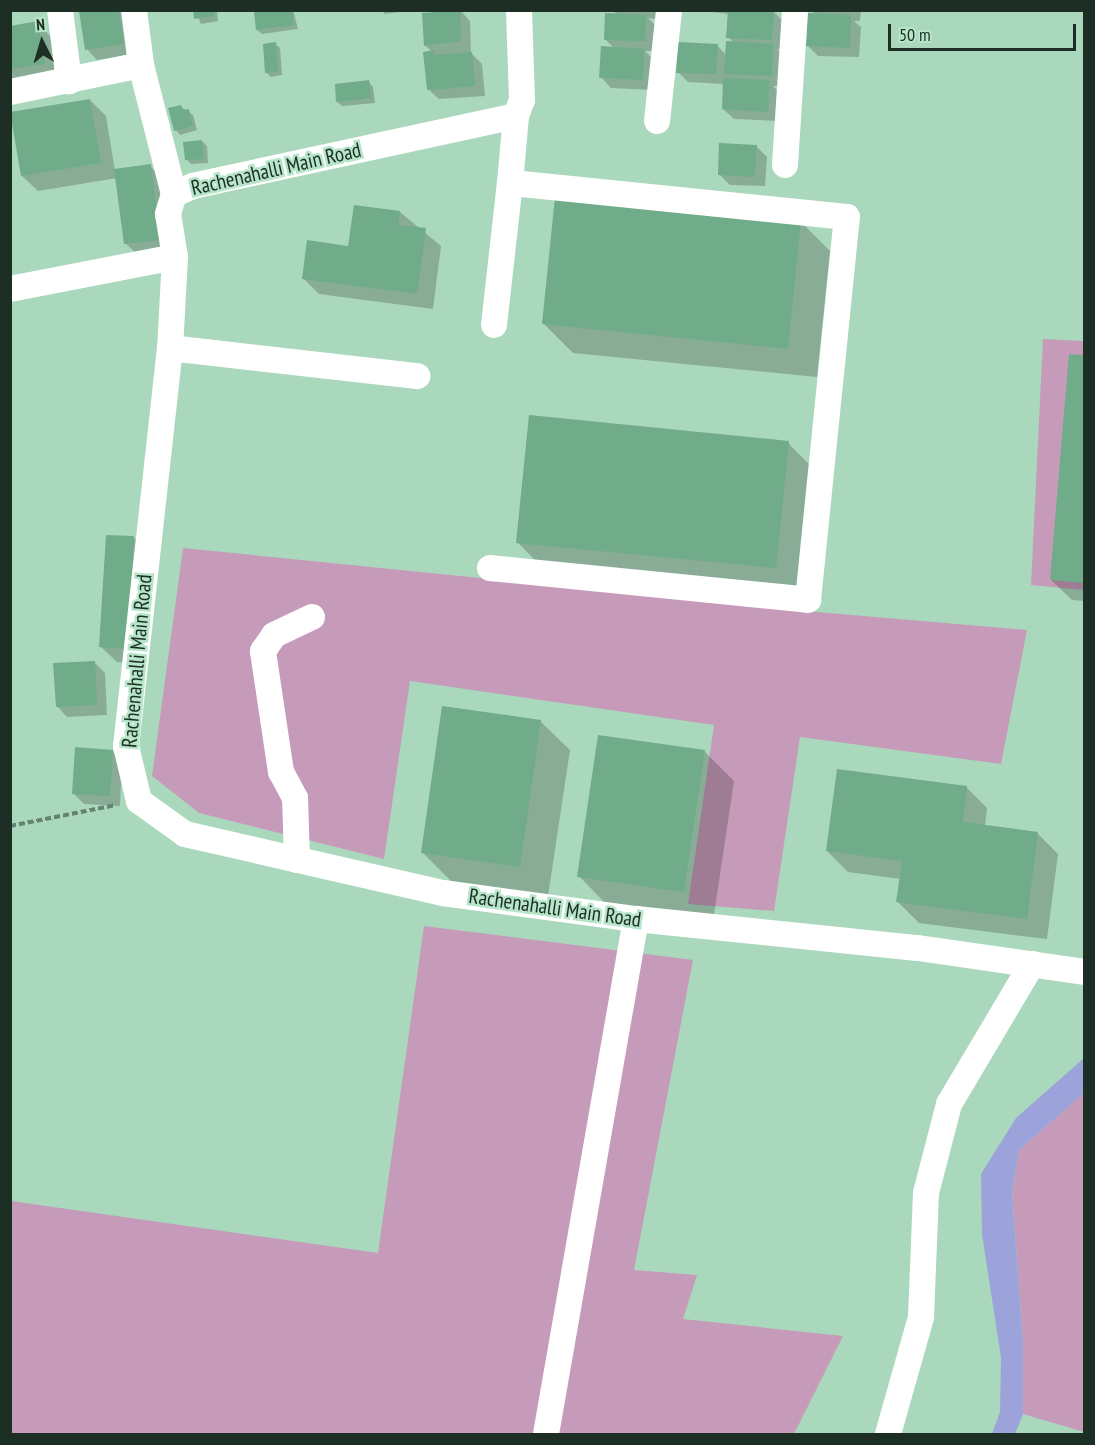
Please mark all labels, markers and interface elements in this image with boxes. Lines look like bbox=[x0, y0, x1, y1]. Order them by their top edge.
north arrow bbox=[12, 12, 72, 72]
scale bar bbox=[891, 12, 1078, 50]
text: N bbox=[35, 14, 46, 34]
text: 50 m bbox=[899, 23, 931, 46]
street label: Rachenahalli Main Road bbox=[189, 137, 363, 201]
street label: Rachenahalli Main Road bbox=[117, 573, 157, 749]
street label: Rachenahalli Main Road bbox=[467, 883, 643, 933]

